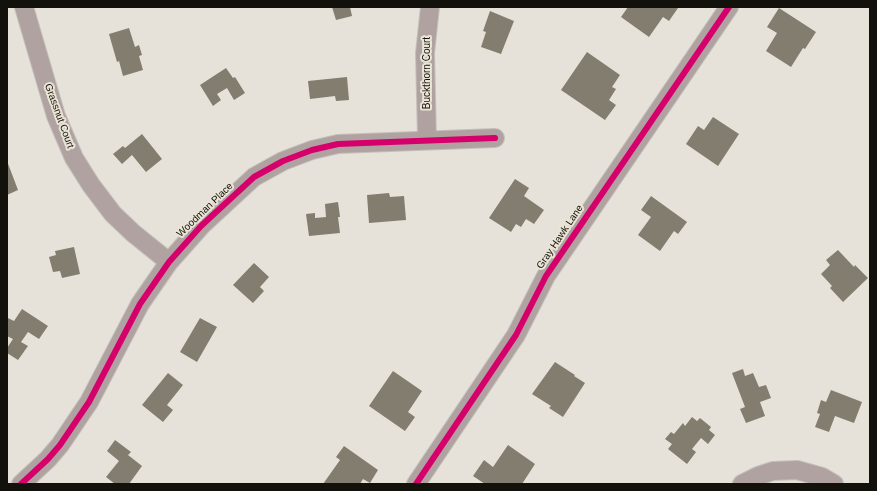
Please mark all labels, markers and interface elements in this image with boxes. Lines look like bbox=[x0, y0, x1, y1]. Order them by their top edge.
street label: Buckthorn Court bbox=[421, 37, 433, 109]
street label: Grassnut Court bbox=[42, 82, 76, 150]
street label: Woodman Place bbox=[175, 180, 235, 240]
street label: Gray Hawk Lane bbox=[534, 203, 586, 271]

